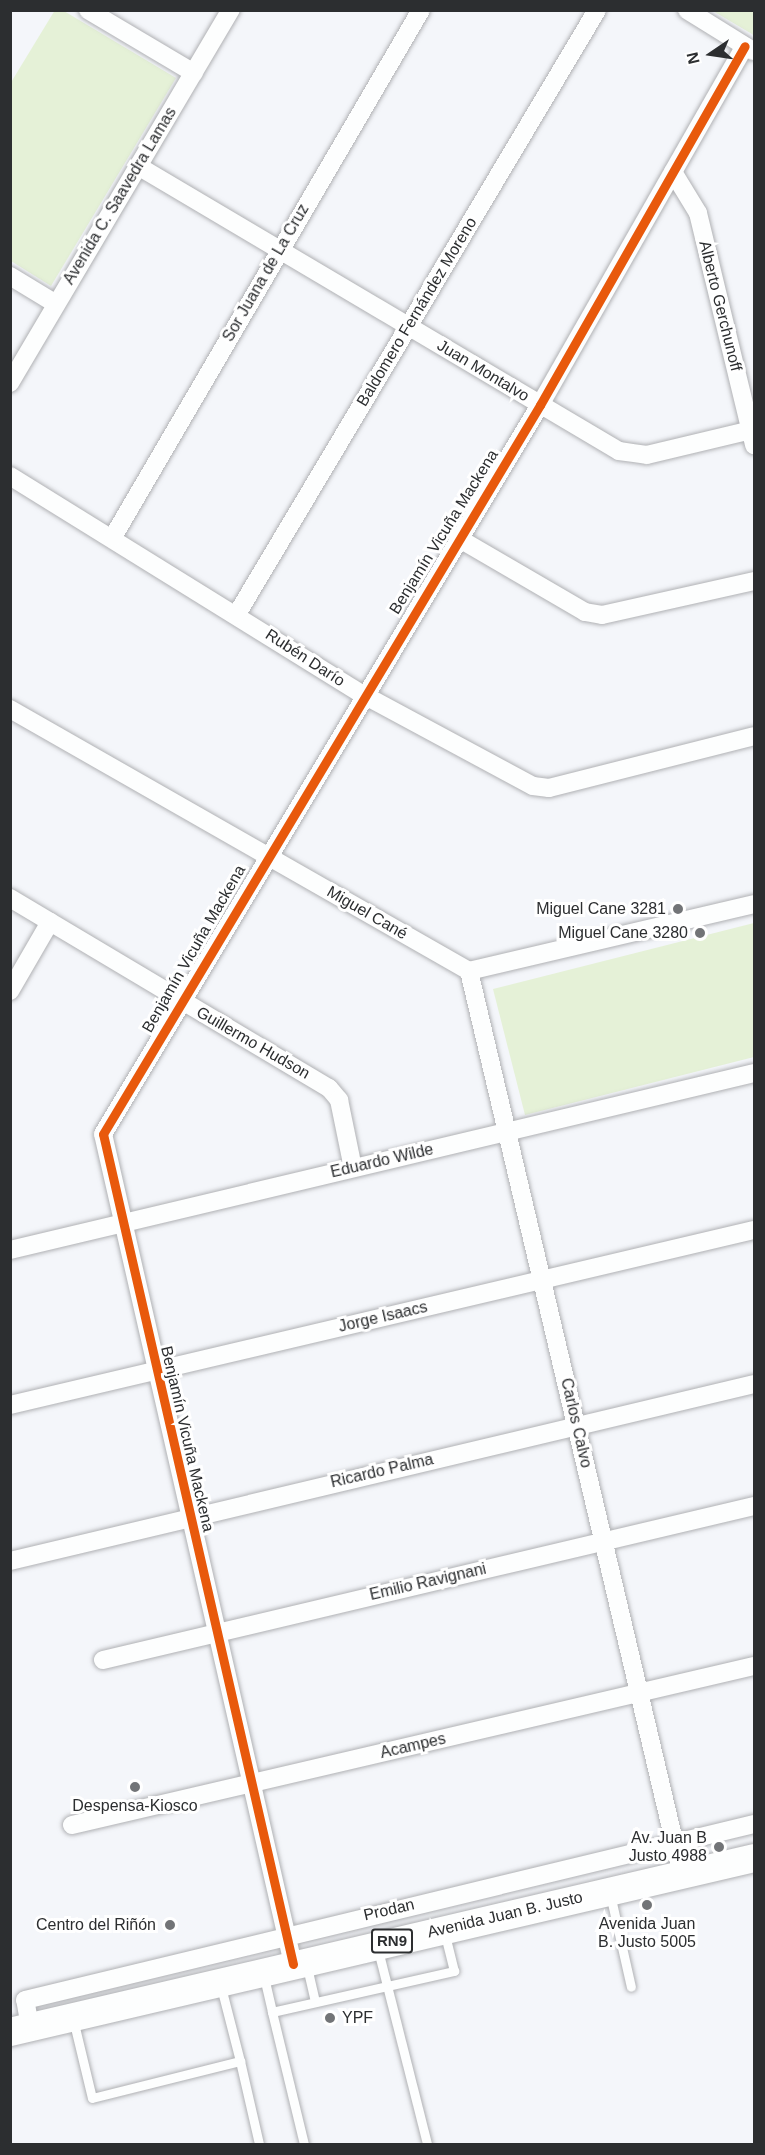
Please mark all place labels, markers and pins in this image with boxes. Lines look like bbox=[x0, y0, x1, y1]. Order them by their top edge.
place label: Miguel Cane 3281 bbox=[536, 899, 666, 919]
marker: Miguel Cane 3281 bbox=[671, 902, 685, 916]
place label: Miguel Cane 3280 bbox=[558, 923, 688, 943]
marker: Miguel Cane 3280 bbox=[693, 926, 707, 940]
marker: Despensa-Kiosco bbox=[128, 1780, 142, 1794]
place label: Despensa-Kiosco bbox=[72, 1796, 198, 1816]
place label: Av. Juan B Justo 4988 bbox=[629, 1828, 707, 1866]
marker: Av. Juan B Justo 4988 bbox=[712, 1840, 726, 1854]
marker: Avenida Juan B. Justo 5005 bbox=[640, 1898, 654, 1912]
place label: Avenida Juan B. Justo 5005 bbox=[598, 1914, 696, 1952]
place label: Centro del Riñón bbox=[36, 1915, 156, 1935]
marker: Centro del Riñón bbox=[161, 1916, 179, 1934]
place label: YPF bbox=[342, 2008, 373, 2028]
marker: YPF bbox=[323, 2011, 337, 2025]

